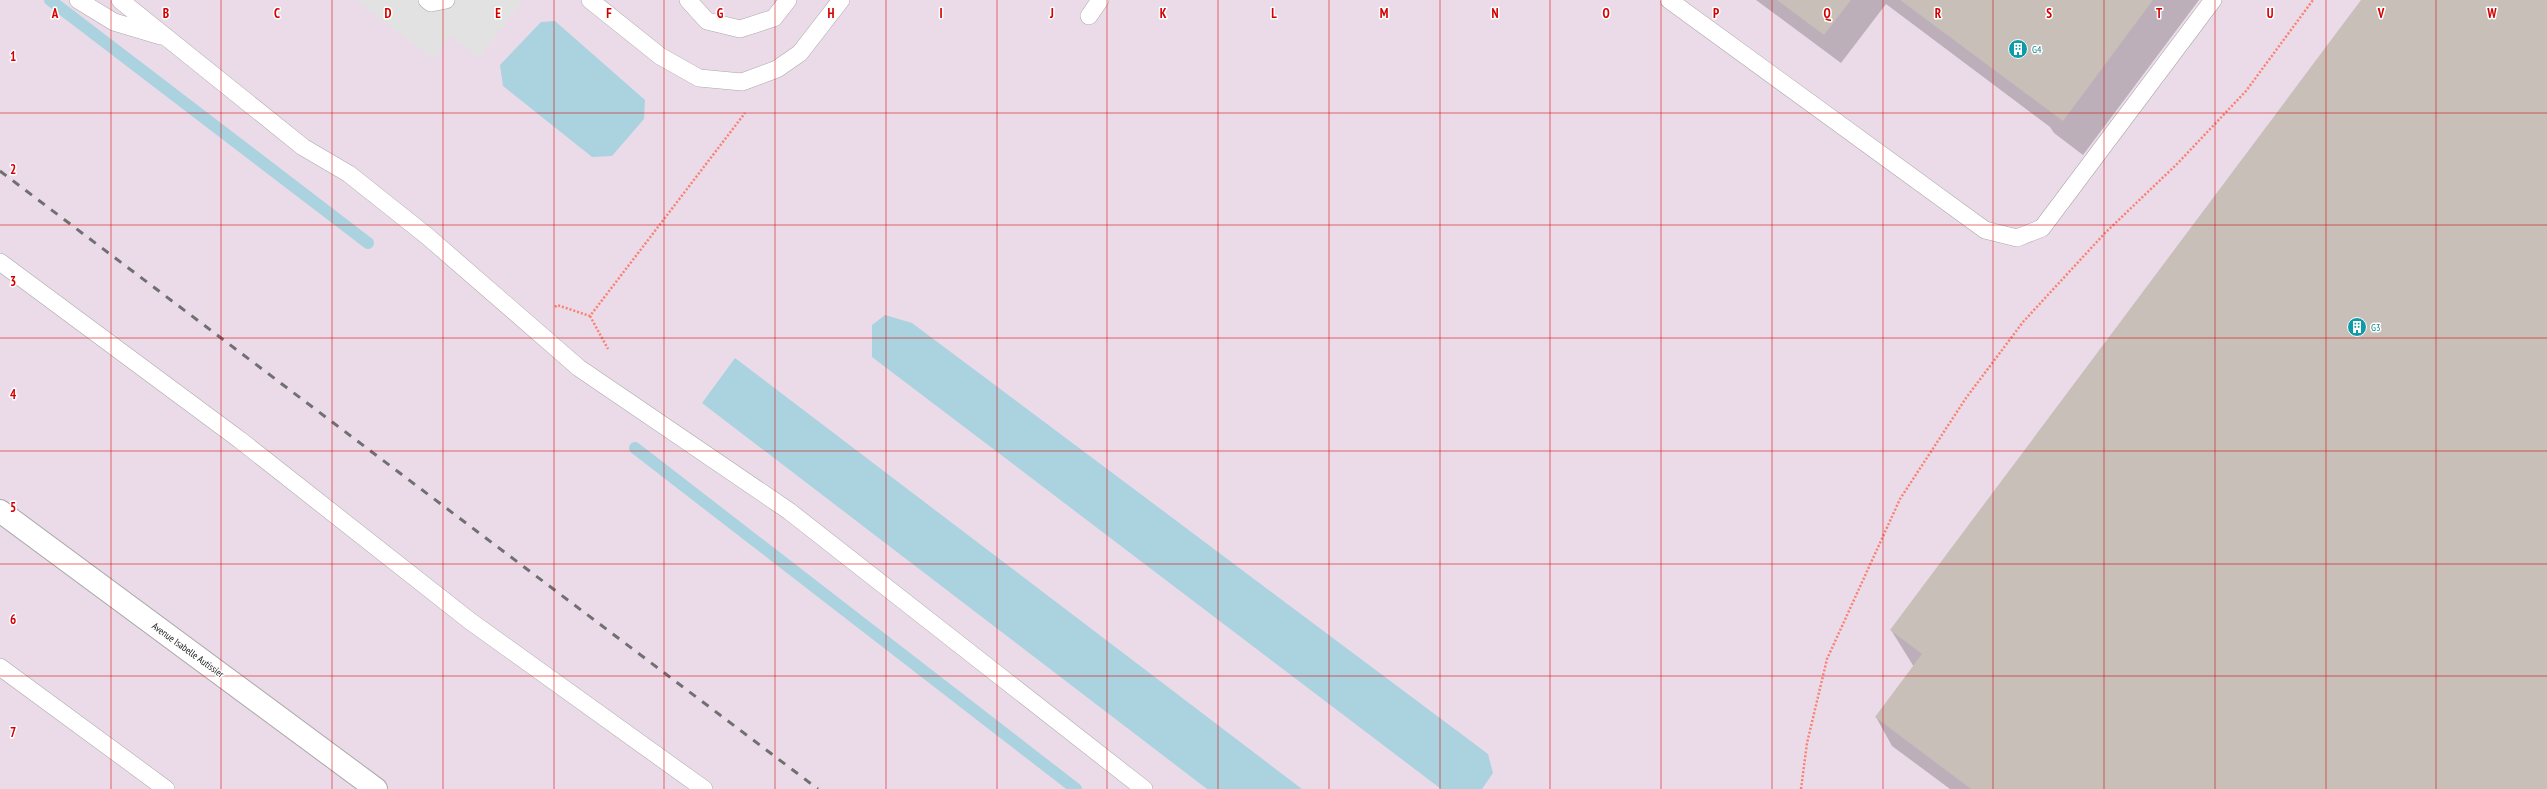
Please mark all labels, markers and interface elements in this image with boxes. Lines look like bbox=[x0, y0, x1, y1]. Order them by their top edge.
text: A bbox=[51, 5, 59, 22]
text: B bbox=[163, 5, 169, 22]
text: C bbox=[274, 5, 280, 22]
text: D bbox=[385, 5, 392, 22]
text: E bbox=[495, 5, 501, 22]
text: F bbox=[606, 5, 612, 22]
text: G bbox=[717, 5, 724, 22]
text: H bbox=[828, 5, 835, 22]
text: I bbox=[939, 5, 943, 22]
text: J bbox=[1049, 5, 1054, 22]
text: K bbox=[1160, 5, 1167, 22]
text: L bbox=[1271, 5, 1277, 22]
text: M bbox=[1380, 5, 1389, 22]
text: N bbox=[1491, 5, 1499, 22]
text: O bbox=[1602, 5, 1610, 22]
text: P bbox=[1713, 5, 1719, 22]
text: Q bbox=[1823, 5, 1831, 22]
text: R bbox=[1935, 5, 1942, 22]
text: S bbox=[2046, 5, 2052, 22]
text: T bbox=[2156, 5, 2163, 22]
text: U bbox=[2267, 5, 2274, 22]
text: V bbox=[2377, 5, 2385, 22]
text: W bbox=[2486, 5, 2497, 22]
building icon: G4 bbox=[2007, 38, 2029, 60]
place label: G4 bbox=[2032, 43, 2042, 56]
text: 1 bbox=[10, 48, 16, 65]
text: 2 bbox=[10, 161, 16, 178]
text: 3 bbox=[10, 273, 16, 290]
building icon: G3 bbox=[2346, 316, 2368, 338]
place label: G3 bbox=[2371, 321, 2380, 334]
text: 4 bbox=[10, 386, 17, 403]
text: 5 bbox=[10, 499, 16, 516]
text: 6 bbox=[10, 611, 16, 628]
street label: Avenue Isabelle Autissier bbox=[149, 619, 227, 681]
text: 7 bbox=[10, 724, 16, 741]

